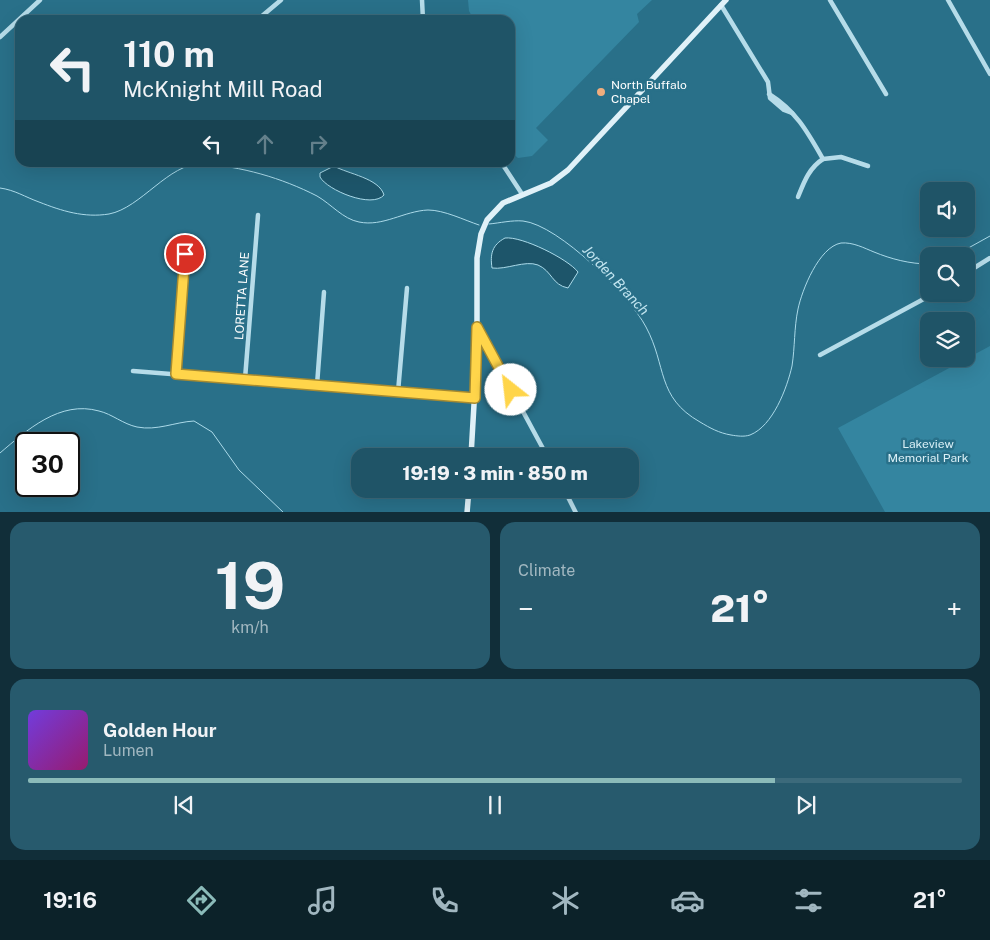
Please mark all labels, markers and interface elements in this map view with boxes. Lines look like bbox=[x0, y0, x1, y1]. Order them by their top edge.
text: 110 m bbox=[123, 34, 215, 75]
icon: left bbox=[40, 35, 105, 100]
text: McKnight Mill Road bbox=[123, 76, 323, 102]
place label: North Buffalo Chapel bbox=[611, 78, 687, 106]
marker: North Buffalo Chapel bbox=[595, 86, 607, 98]
icon: left bbox=[198, 130, 226, 158]
icon: ahead bbox=[251, 130, 279, 158]
icon: right bbox=[304, 130, 332, 158]
map controls bbox=[920, 182, 975, 367]
button: sound bbox=[920, 182, 975, 237]
pin bbox=[164, 233, 206, 275]
icon: arrive bbox=[171, 240, 199, 268]
water label: Jorden Branch bbox=[580, 242, 652, 318]
button: search bbox=[920, 247, 975, 302]
street label: LORETTA LANE bbox=[232, 251, 252, 341]
button: layers bbox=[920, 312, 975, 367]
position arrow bbox=[484, 363, 536, 415]
speed limit sign: 30 bbox=[15, 432, 80, 497]
park label: Lakeview Memorial Park bbox=[888, 437, 969, 465]
text: 19:19 · 3 min · 850 m bbox=[402, 462, 588, 484]
text: 19 bbox=[215, 547, 285, 624]
text: Climate bbox=[518, 561, 575, 580]
text: 21° bbox=[710, 586, 770, 631]
text: − bbox=[518, 592, 534, 625]
text: + bbox=[946, 592, 962, 625]
text: km/h bbox=[231, 618, 269, 637]
text: Golden Hour bbox=[103, 719, 217, 741]
text: Lumen bbox=[103, 741, 154, 760]
icon: previous bbox=[170, 791, 198, 819]
icon: pause bbox=[481, 791, 509, 819]
icon: next bbox=[792, 791, 820, 819]
icon: directions bbox=[184, 883, 219, 918]
icon: music bbox=[305, 883, 340, 918]
icon: phone bbox=[427, 883, 462, 918]
icon: climate bbox=[548, 883, 583, 918]
icon: car bbox=[670, 883, 705, 918]
icon: filters bbox=[791, 883, 826, 918]
text: 19:16 bbox=[43, 887, 97, 913]
text: 21° bbox=[913, 887, 947, 913]

